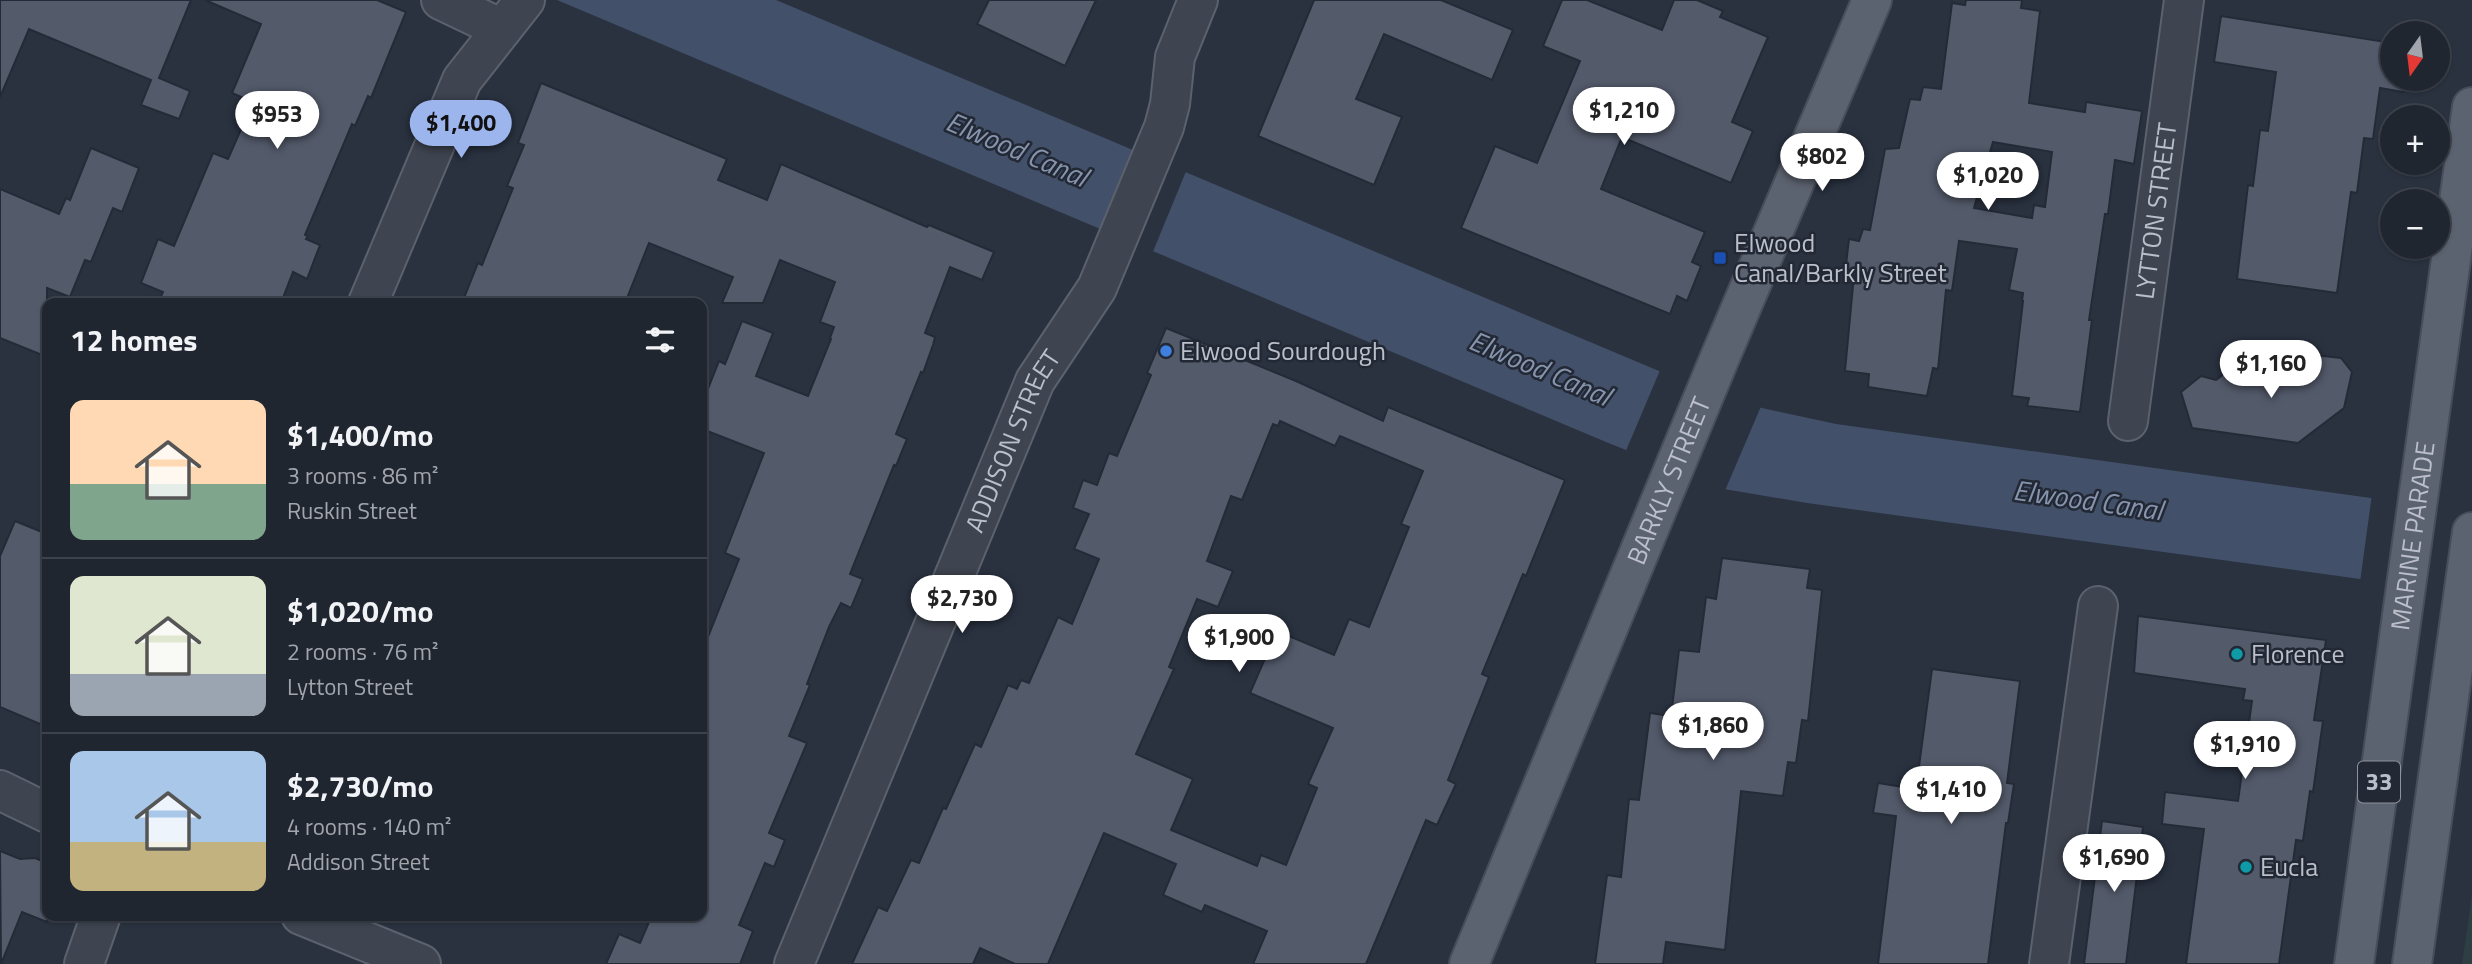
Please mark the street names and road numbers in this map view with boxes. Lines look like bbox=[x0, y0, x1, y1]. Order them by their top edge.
street label: LYTTON STREET bbox=[2124, 120, 2187, 301]
street label: ADDISON STREET bbox=[955, 341, 1070, 538]
street label: BARKLY STREET bbox=[1616, 390, 1721, 570]
street label: MARINE PARADE bbox=[2380, 439, 2445, 633]
road number: 33 bbox=[2358, 762, 2400, 802]

